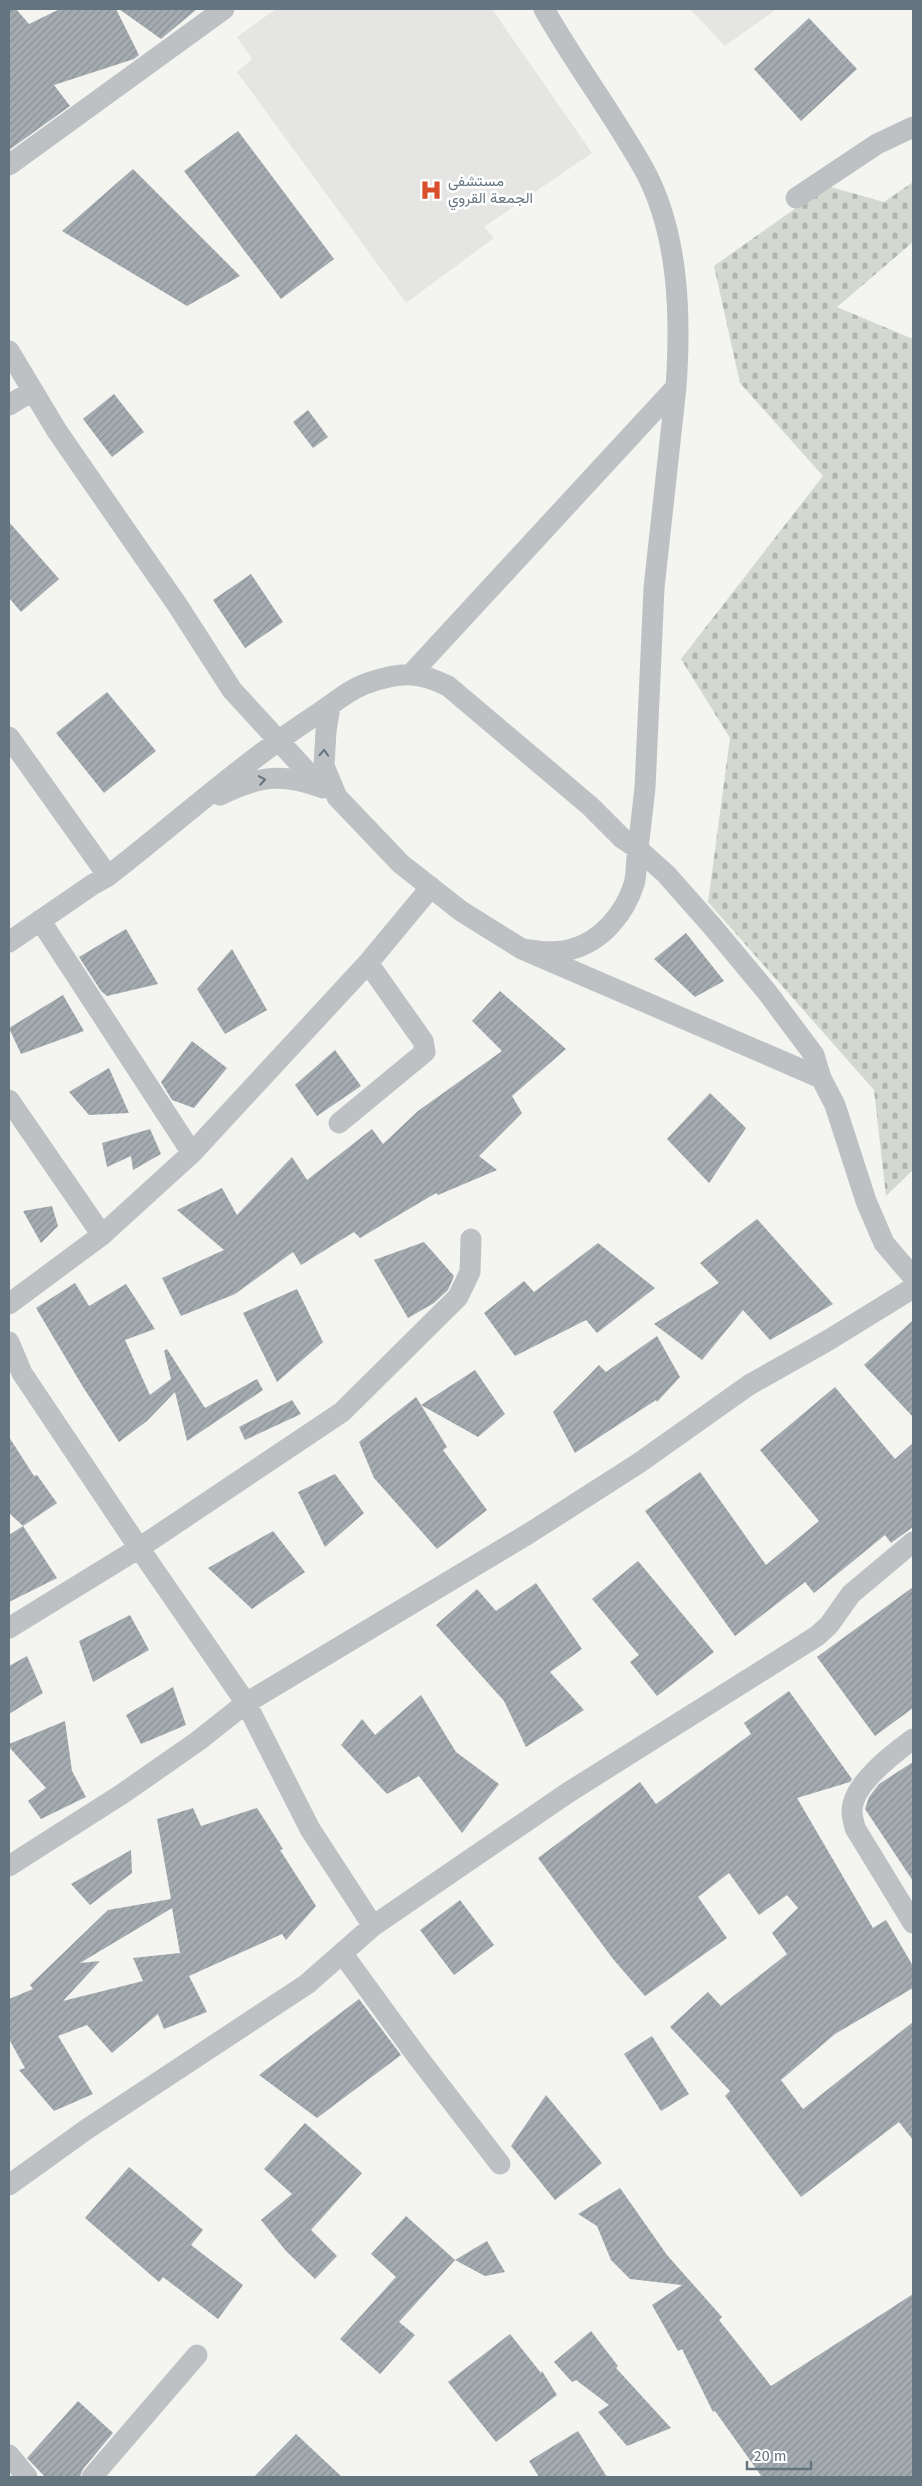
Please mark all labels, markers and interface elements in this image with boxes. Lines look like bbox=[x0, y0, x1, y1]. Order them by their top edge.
place label: مستشفى الجمعة القروي bbox=[448, 172, 533, 211]
hospital icon: مستشفى الجمعة القروي bbox=[418, 177, 444, 203]
one-way arrow bbox=[319, 749, 330, 757]
one-way arrow bbox=[258, 775, 266, 785]
scale bar bbox=[747, 2438, 811, 2470]
text: 20 m bbox=[754, 2447, 787, 2465]

